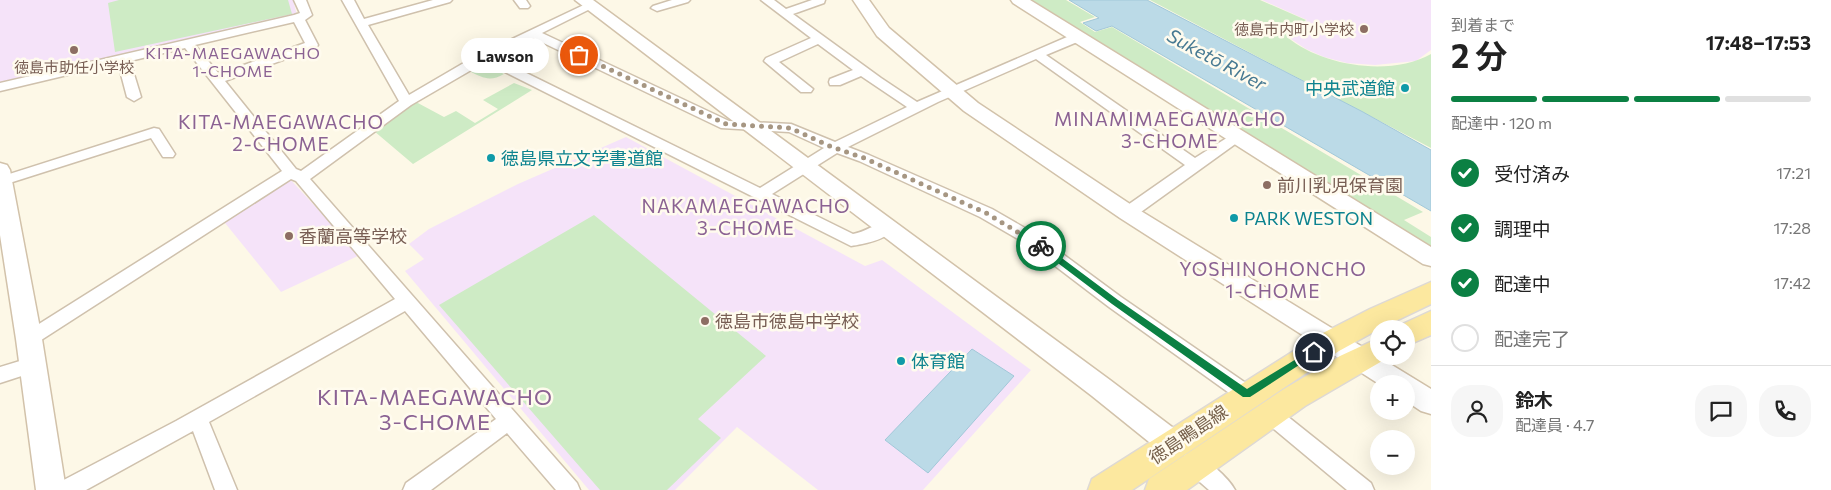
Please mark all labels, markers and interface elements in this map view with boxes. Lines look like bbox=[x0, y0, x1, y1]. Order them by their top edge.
text: 到着まで bbox=[1451, 15, 1515, 34]
place label: 徳島市内町小学校 bbox=[1234, 20, 1354, 38]
water label: Suketō River bbox=[1164, 23, 1272, 95]
marker: 徳島市内町小学校 bbox=[1358, 23, 1370, 35]
text: 17:48–17:53 bbox=[1706, 31, 1811, 54]
pin bbox=[558, 34, 600, 76]
text: 2 分 bbox=[1451, 35, 1507, 75]
callout: Lawson bbox=[462, 38, 549, 72]
icon: bag bbox=[565, 41, 593, 69]
district label: KITA-MAEGAWACHO 1-CHOME bbox=[145, 43, 321, 80]
marker: 徳島市助任小学校 bbox=[68, 44, 80, 56]
text: Lawson bbox=[477, 46, 533, 65]
place label: 徳島市助任小学校 bbox=[14, 58, 134, 76]
place label: 中央武道館 bbox=[1305, 77, 1395, 99]
marker: 中央武道館 bbox=[1399, 82, 1411, 94]
district label: MINAMIMAEGAWACHO 3-CHOME bbox=[1054, 107, 1286, 152]
district label: KITA-MAEGAWACHO 2-CHOME bbox=[178, 110, 384, 155]
text: 配達中 · 120 m bbox=[1451, 113, 1552, 132]
place label: 徳島県立文学書道館 bbox=[501, 147, 663, 169]
marker: 徳島県立文学書道館 bbox=[485, 152, 497, 164]
icon: check bbox=[1451, 159, 1479, 187]
text: 受付済み bbox=[1494, 162, 1570, 185]
text: 17:21 bbox=[1776, 163, 1811, 182]
place label: 前川乳児保育園 bbox=[1277, 174, 1403, 196]
marker: 前川乳児保育園 bbox=[1261, 179, 1273, 191]
district label: NAKAMAEGAWACHO 3-CHOME bbox=[642, 194, 850, 239]
place label: PARK WESTON bbox=[1244, 207, 1373, 229]
marker: PARK WESTON bbox=[1228, 212, 1240, 224]
icon: check bbox=[1451, 214, 1479, 242]
text: 調理中 bbox=[1494, 217, 1551, 240]
text: 17:28 bbox=[1773, 218, 1811, 237]
courier bbox=[1016, 221, 1066, 271]
place label: 香蘭高等学校 bbox=[299, 225, 407, 247]
marker: 香蘭高等学校 bbox=[283, 230, 295, 242]
icon: bike bbox=[1027, 232, 1055, 260]
district label: YOSHINOHONCHO 1-CHOME bbox=[1179, 257, 1367, 302]
icon: check bbox=[1451, 269, 1479, 297]
text: 配達中 bbox=[1494, 272, 1551, 295]
text: 17:42 bbox=[1774, 273, 1811, 292]
place label: 徳島市徳島中学校 bbox=[715, 310, 859, 332]
marker: 徳島市徳島中学校 bbox=[699, 315, 711, 327]
map controls bbox=[1370, 320, 1415, 475]
button: locate bbox=[1370, 320, 1415, 365]
text: 配達完了 bbox=[1494, 327, 1570, 350]
pin bbox=[1293, 331, 1335, 373]
icon: home bbox=[1300, 338, 1328, 366]
place label: 体育館 bbox=[911, 350, 965, 372]
marker: 体育館 bbox=[895, 355, 907, 367]
button: + bbox=[1370, 375, 1415, 420]
district label: KITA-MAEGAWACHO 3-CHOME bbox=[317, 383, 553, 435]
button: person bbox=[1451, 385, 1503, 437]
button: chat bbox=[1695, 385, 1747, 437]
button: phone bbox=[1759, 385, 1811, 437]
text: 鈴木 bbox=[1515, 388, 1553, 411]
street label: 徳島鴨島線 bbox=[1145, 400, 1231, 468]
text: 配達員 · 4.7 bbox=[1515, 415, 1594, 434]
button: − bbox=[1370, 430, 1415, 475]

